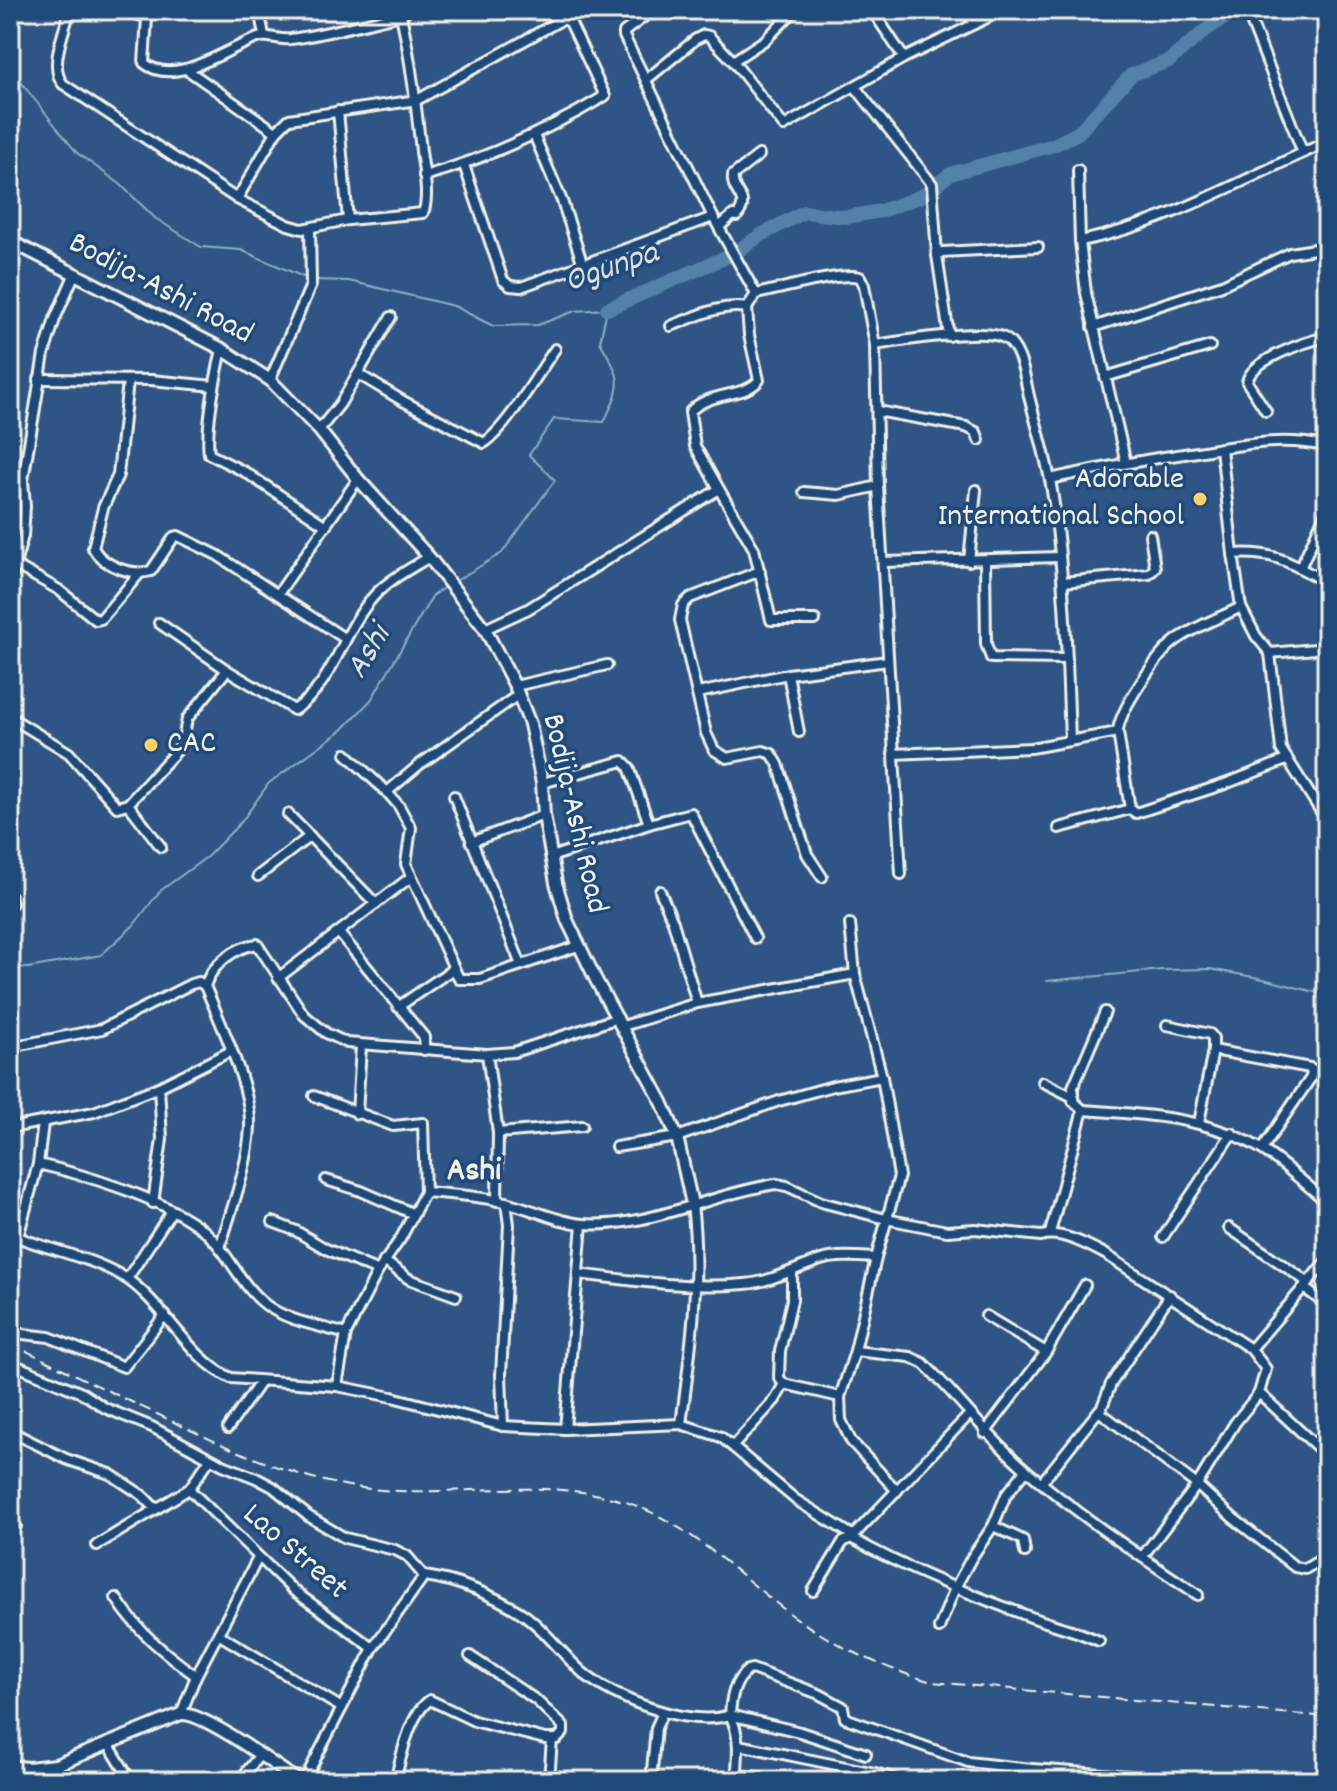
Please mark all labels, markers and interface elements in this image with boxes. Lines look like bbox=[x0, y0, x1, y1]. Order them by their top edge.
street label: Bodija-Ashi Road bbox=[59, 222, 261, 358]
water label: Ogunpa bbox=[558, 229, 667, 308]
place label: Adorable International School bbox=[937, 458, 1184, 541]
marker: Adorable International School bbox=[1191, 490, 1209, 508]
water label: Ashi bbox=[335, 613, 408, 689]
street label: Bodija-Ashi Road bbox=[528, 710, 618, 918]
place label: CAC bbox=[167, 722, 216, 768]
marker: CAC bbox=[142, 736, 160, 754]
district label: Ashi bbox=[447, 1148, 502, 1197]
street label: Lao Street bbox=[231, 1494, 357, 1612]

